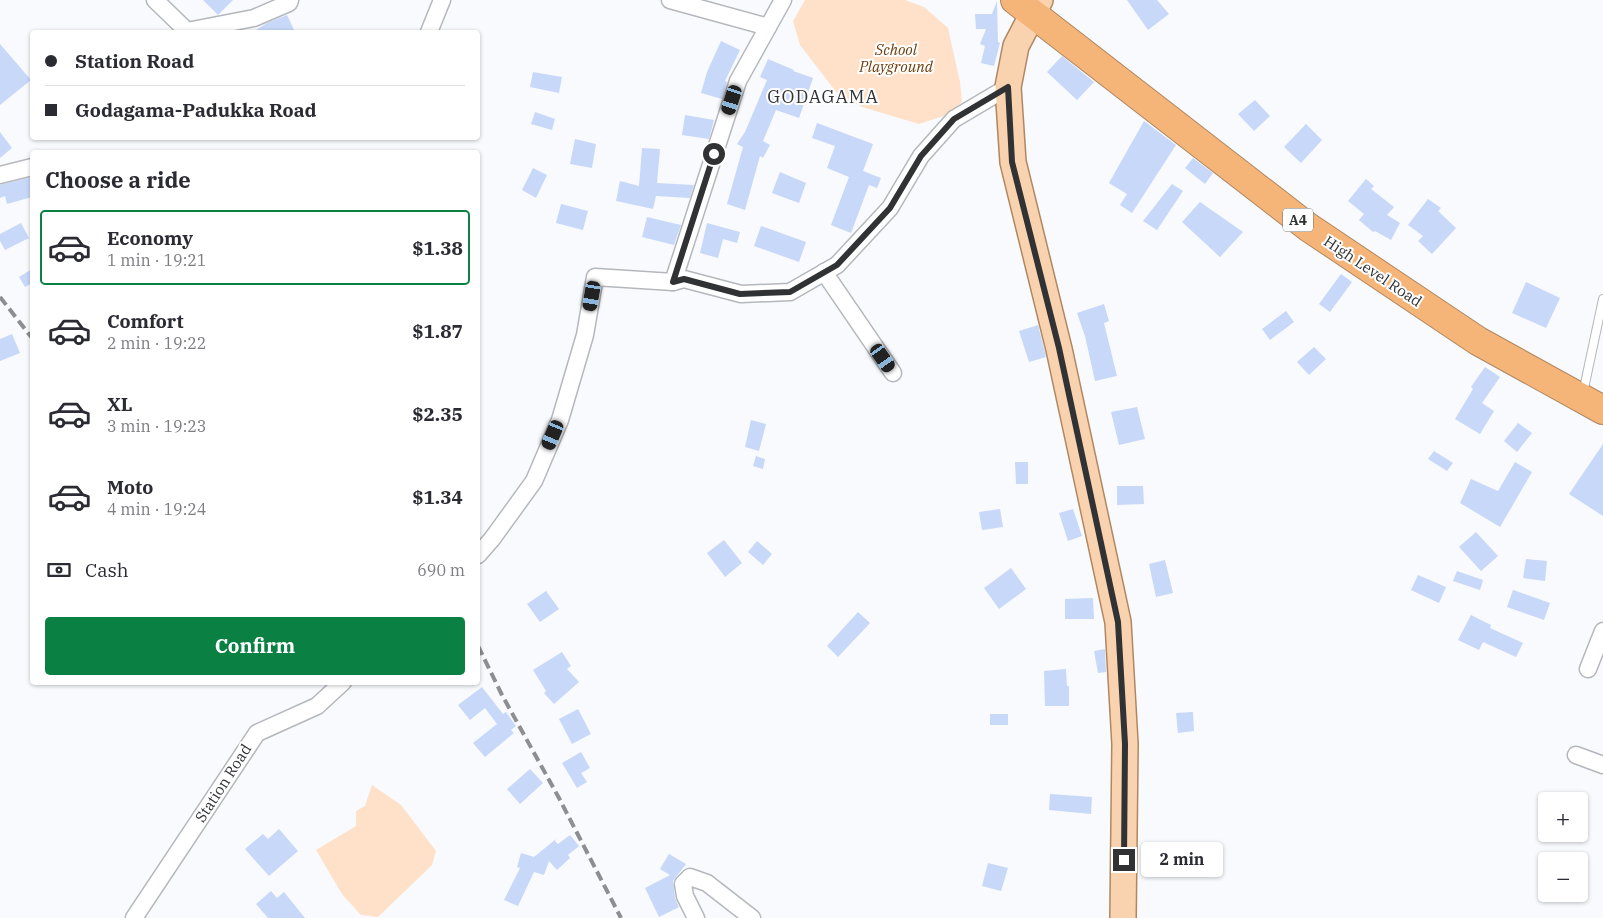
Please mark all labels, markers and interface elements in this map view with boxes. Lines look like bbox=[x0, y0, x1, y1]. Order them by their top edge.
park label: School Playground bbox=[858, 40, 934, 76]
text: Station Road bbox=[75, 49, 194, 73]
car bbox=[720, 83, 743, 117]
district label: GODAGAMA bbox=[767, 85, 879, 108]
text: Godagama-Padukka Road bbox=[75, 98, 317, 122]
route start bbox=[703, 143, 725, 165]
text: Choose a ride bbox=[45, 165, 191, 194]
road number: A4 bbox=[1283, 208, 1313, 232]
icon: car bbox=[47, 225, 92, 270]
text: Economy bbox=[107, 226, 193, 250]
street label: High Level Road bbox=[1320, 231, 1426, 311]
text: $1.38 bbox=[412, 236, 463, 260]
text: 1 min · 19:21 bbox=[107, 250, 206, 270]
car bbox=[582, 280, 601, 312]
icon: car bbox=[47, 308, 92, 353]
text: Comfort bbox=[107, 309, 184, 333]
text: $1.87 bbox=[412, 319, 463, 343]
text: 2 min · 19:22 bbox=[107, 333, 206, 353]
car bbox=[868, 341, 897, 375]
icon: car bbox=[47, 391, 92, 436]
text: XL bbox=[107, 392, 133, 416]
text: $2.35 bbox=[412, 402, 463, 426]
text: 3 min · 19:23 bbox=[107, 416, 206, 436]
car bbox=[540, 418, 565, 452]
icon: car bbox=[47, 474, 92, 519]
text: Moto bbox=[107, 475, 153, 499]
text: $1.34 bbox=[412, 485, 463, 509]
text: 4 min · 19:24 bbox=[107, 499, 206, 519]
icon: cash bbox=[45, 556, 73, 584]
text: Cash bbox=[85, 558, 129, 582]
text: 690 m bbox=[417, 560, 465, 580]
button: Confirm bbox=[45, 617, 465, 675]
street label: Station Road bbox=[191, 740, 255, 826]
map controls bbox=[1538, 792, 1588, 902]
button: + bbox=[1538, 792, 1588, 842]
callout: 2 min bbox=[1142, 842, 1224, 878]
route end bbox=[1113, 849, 1135, 871]
text: 2 min bbox=[1160, 849, 1204, 869]
button: − bbox=[1538, 852, 1588, 902]

